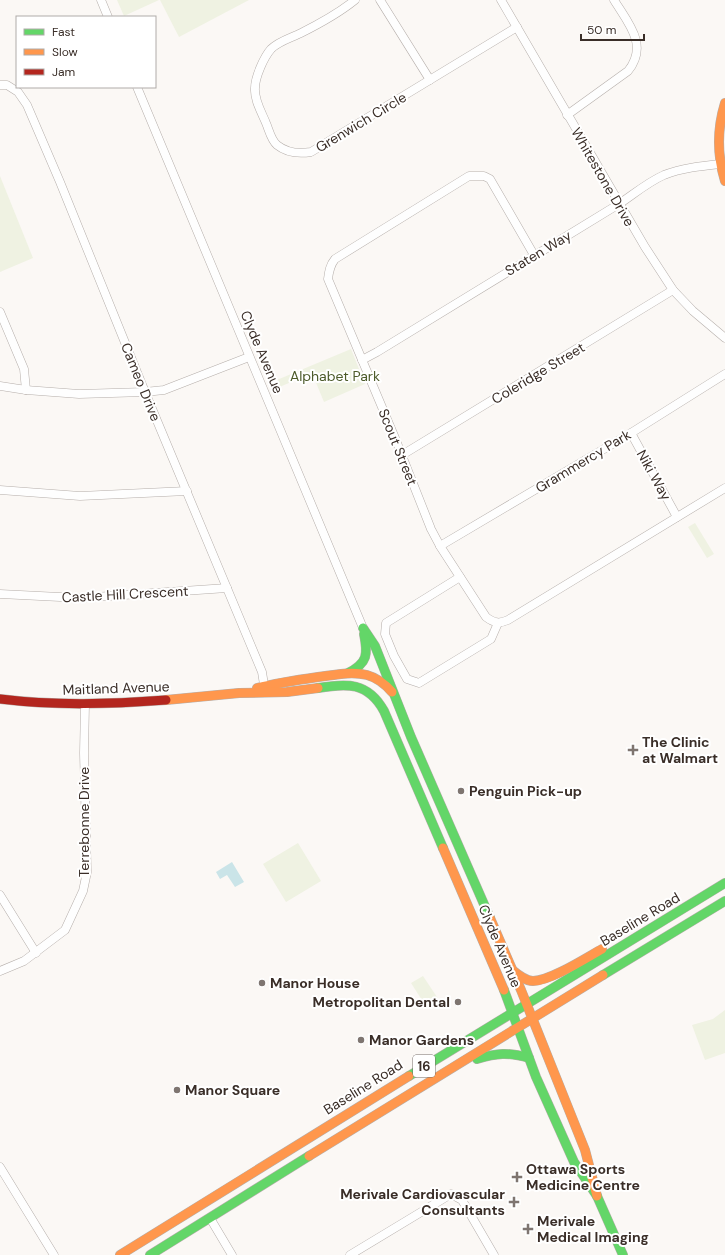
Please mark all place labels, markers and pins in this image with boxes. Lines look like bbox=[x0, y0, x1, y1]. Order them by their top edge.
place label: The Clinic at Walmart bbox=[642, 733, 718, 767]
marker: The Clinic at Walmart bbox=[627, 744, 639, 756]
place label: Penguin Pick-up bbox=[469, 782, 582, 800]
marker: Penguin Pick-up bbox=[456, 786, 466, 796]
place label: Manor House bbox=[270, 974, 360, 992]
marker: Manor House bbox=[257, 978, 267, 988]
place label: Metropolitan Dental bbox=[313, 993, 450, 1011]
marker: Metropolitan Dental bbox=[453, 997, 463, 1007]
place label: Manor Gardens bbox=[369, 1031, 474, 1049]
marker: Manor Gardens bbox=[356, 1035, 366, 1045]
place label: Manor Square bbox=[185, 1081, 280, 1099]
marker: Manor Square bbox=[172, 1085, 182, 1095]
place label: Ottawa Sports Medicine Centre bbox=[526, 1160, 640, 1194]
marker: Ottawa Sports Medicine Centre bbox=[511, 1171, 523, 1183]
place label: Merivale Cardiovascular Consultants bbox=[340, 1185, 505, 1219]
marker: Merivale Cardiovascular Consultants bbox=[508, 1196, 520, 1208]
place label: Merivale Medical Imaging bbox=[537, 1212, 649, 1246]
marker: Merivale Medical Imaging bbox=[522, 1223, 534, 1235]

